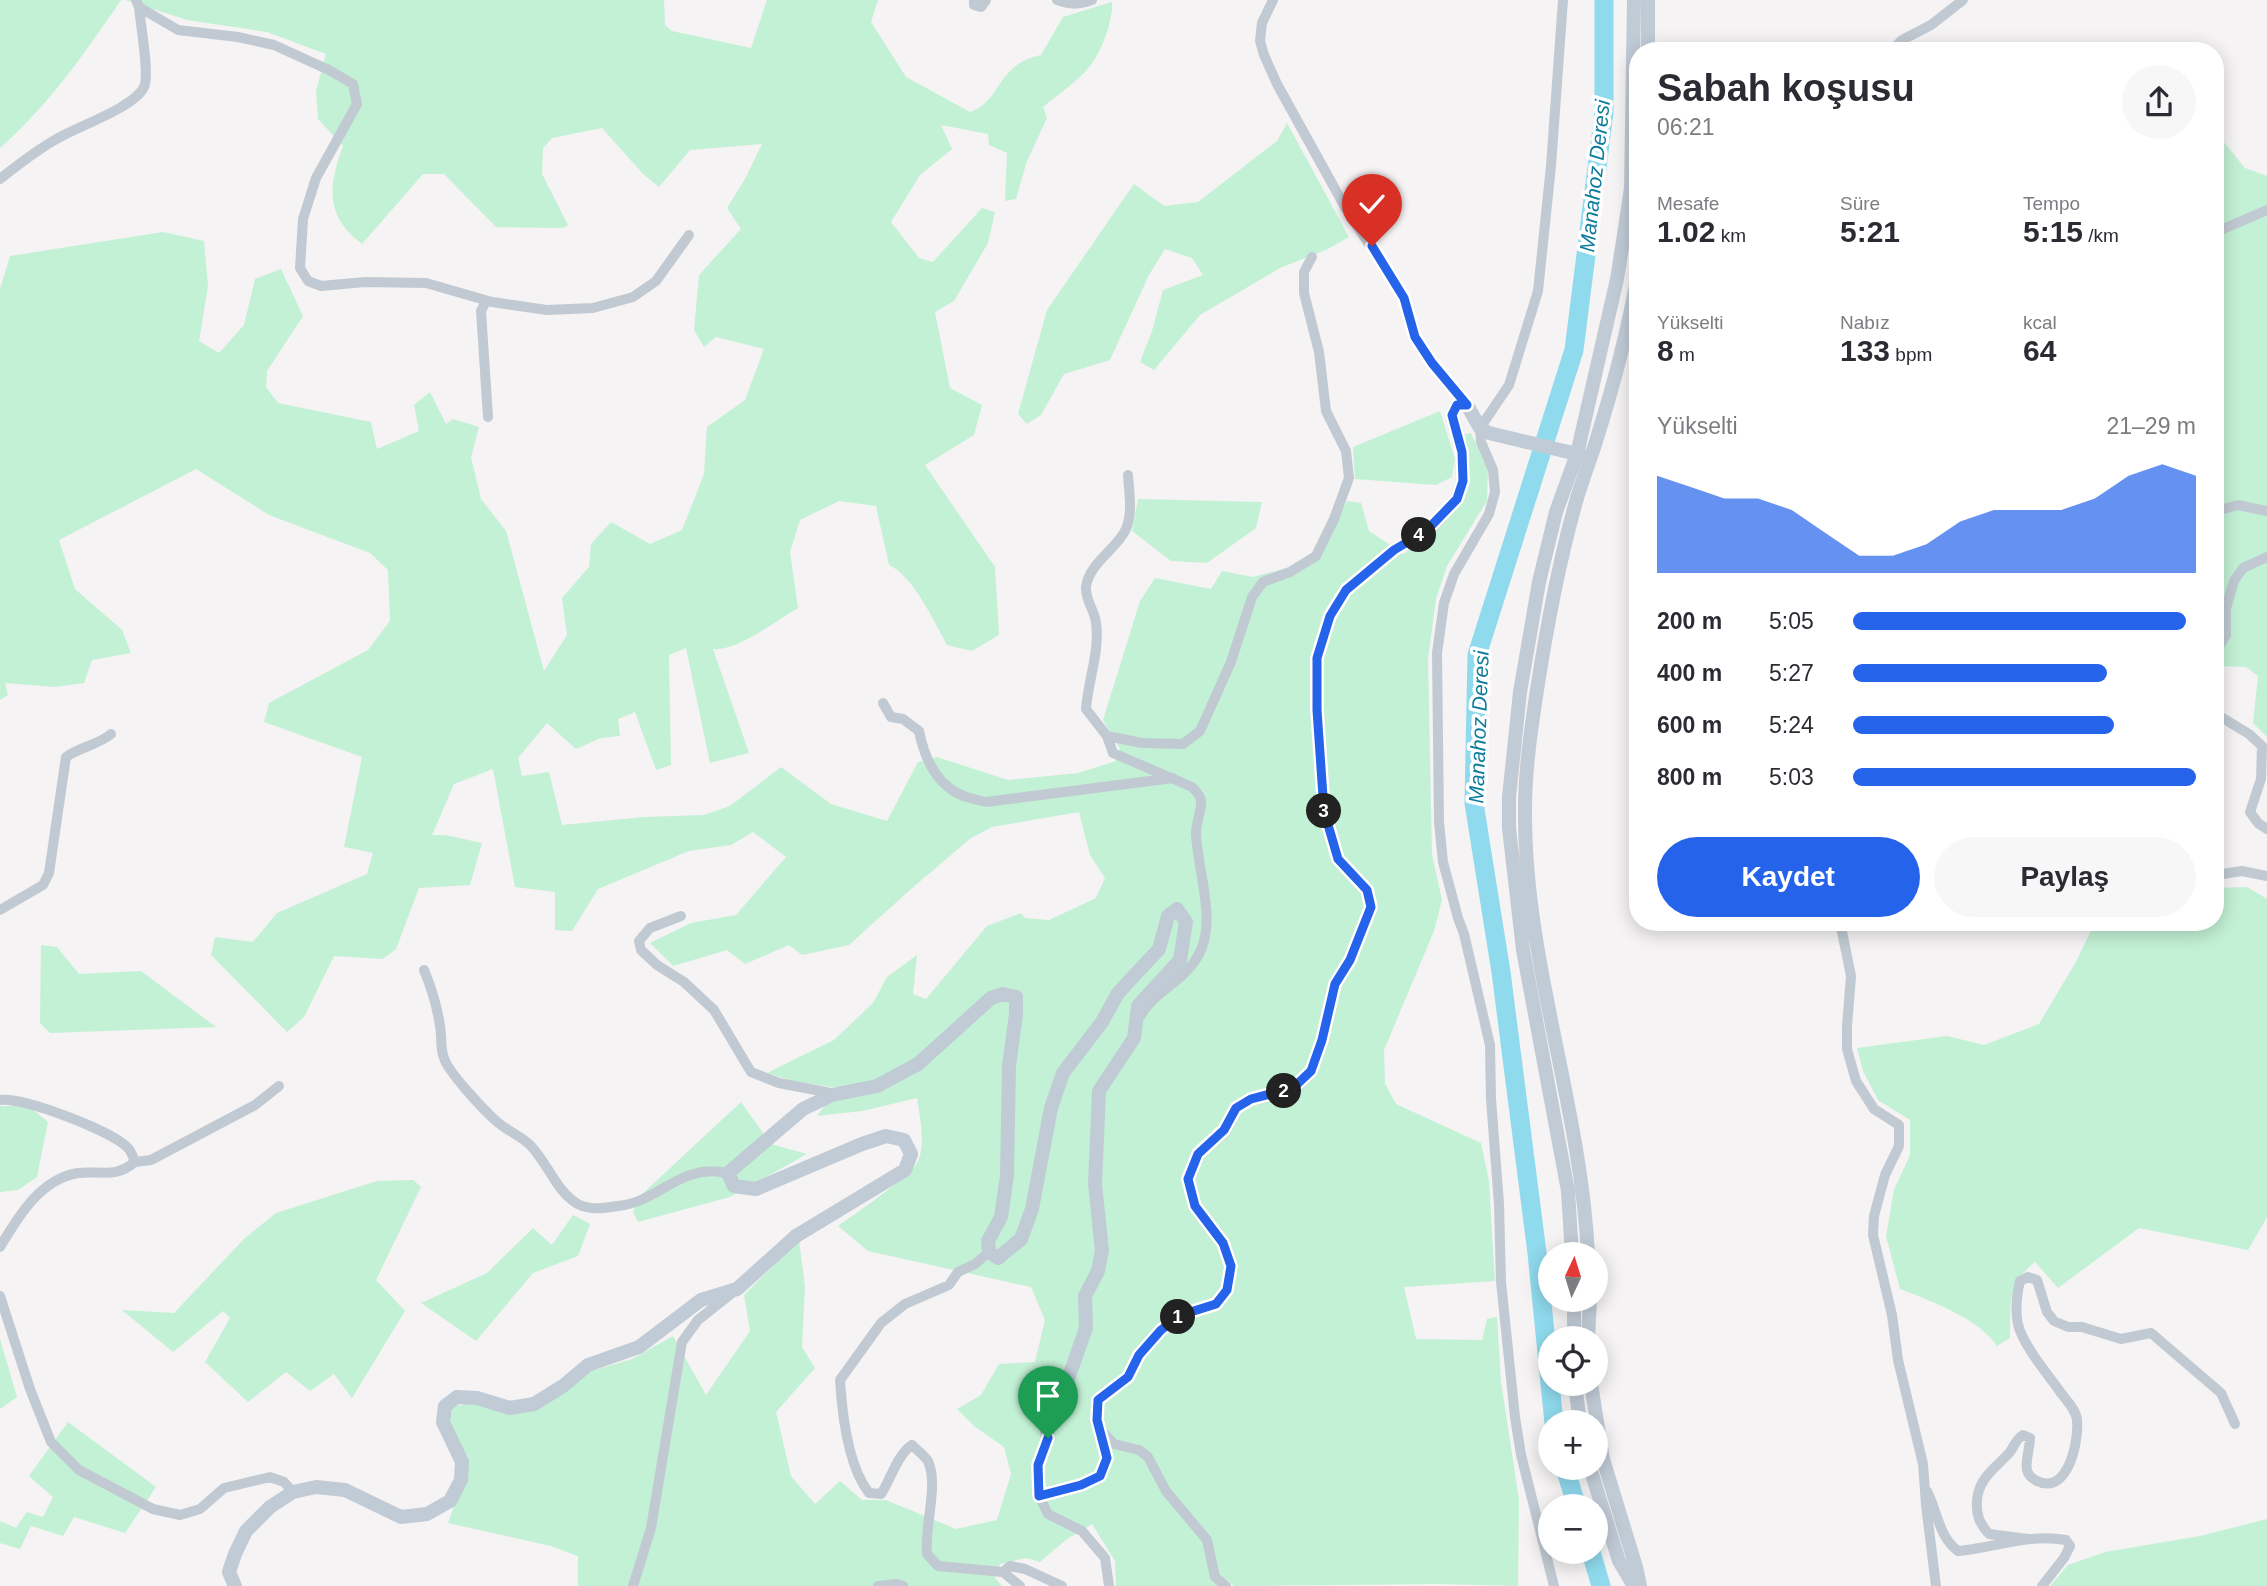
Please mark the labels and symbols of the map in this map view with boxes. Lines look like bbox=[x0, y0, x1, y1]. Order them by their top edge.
water label: Manahoz Deresi bbox=[1575, 97, 1614, 253]
pin bbox=[1342, 174, 1402, 246]
pin: 4 bbox=[1402, 518, 1436, 552]
water label: Manahoz Deresi bbox=[1464, 649, 1493, 804]
pin: 3 bbox=[1306, 794, 1342, 828]
pin: 2 bbox=[1266, 1074, 1302, 1108]
north arrow bbox=[1538, 1242, 1608, 1312]
pin: 1 bbox=[1160, 1300, 1196, 1334]
pin bbox=[1018, 1366, 1078, 1438]

